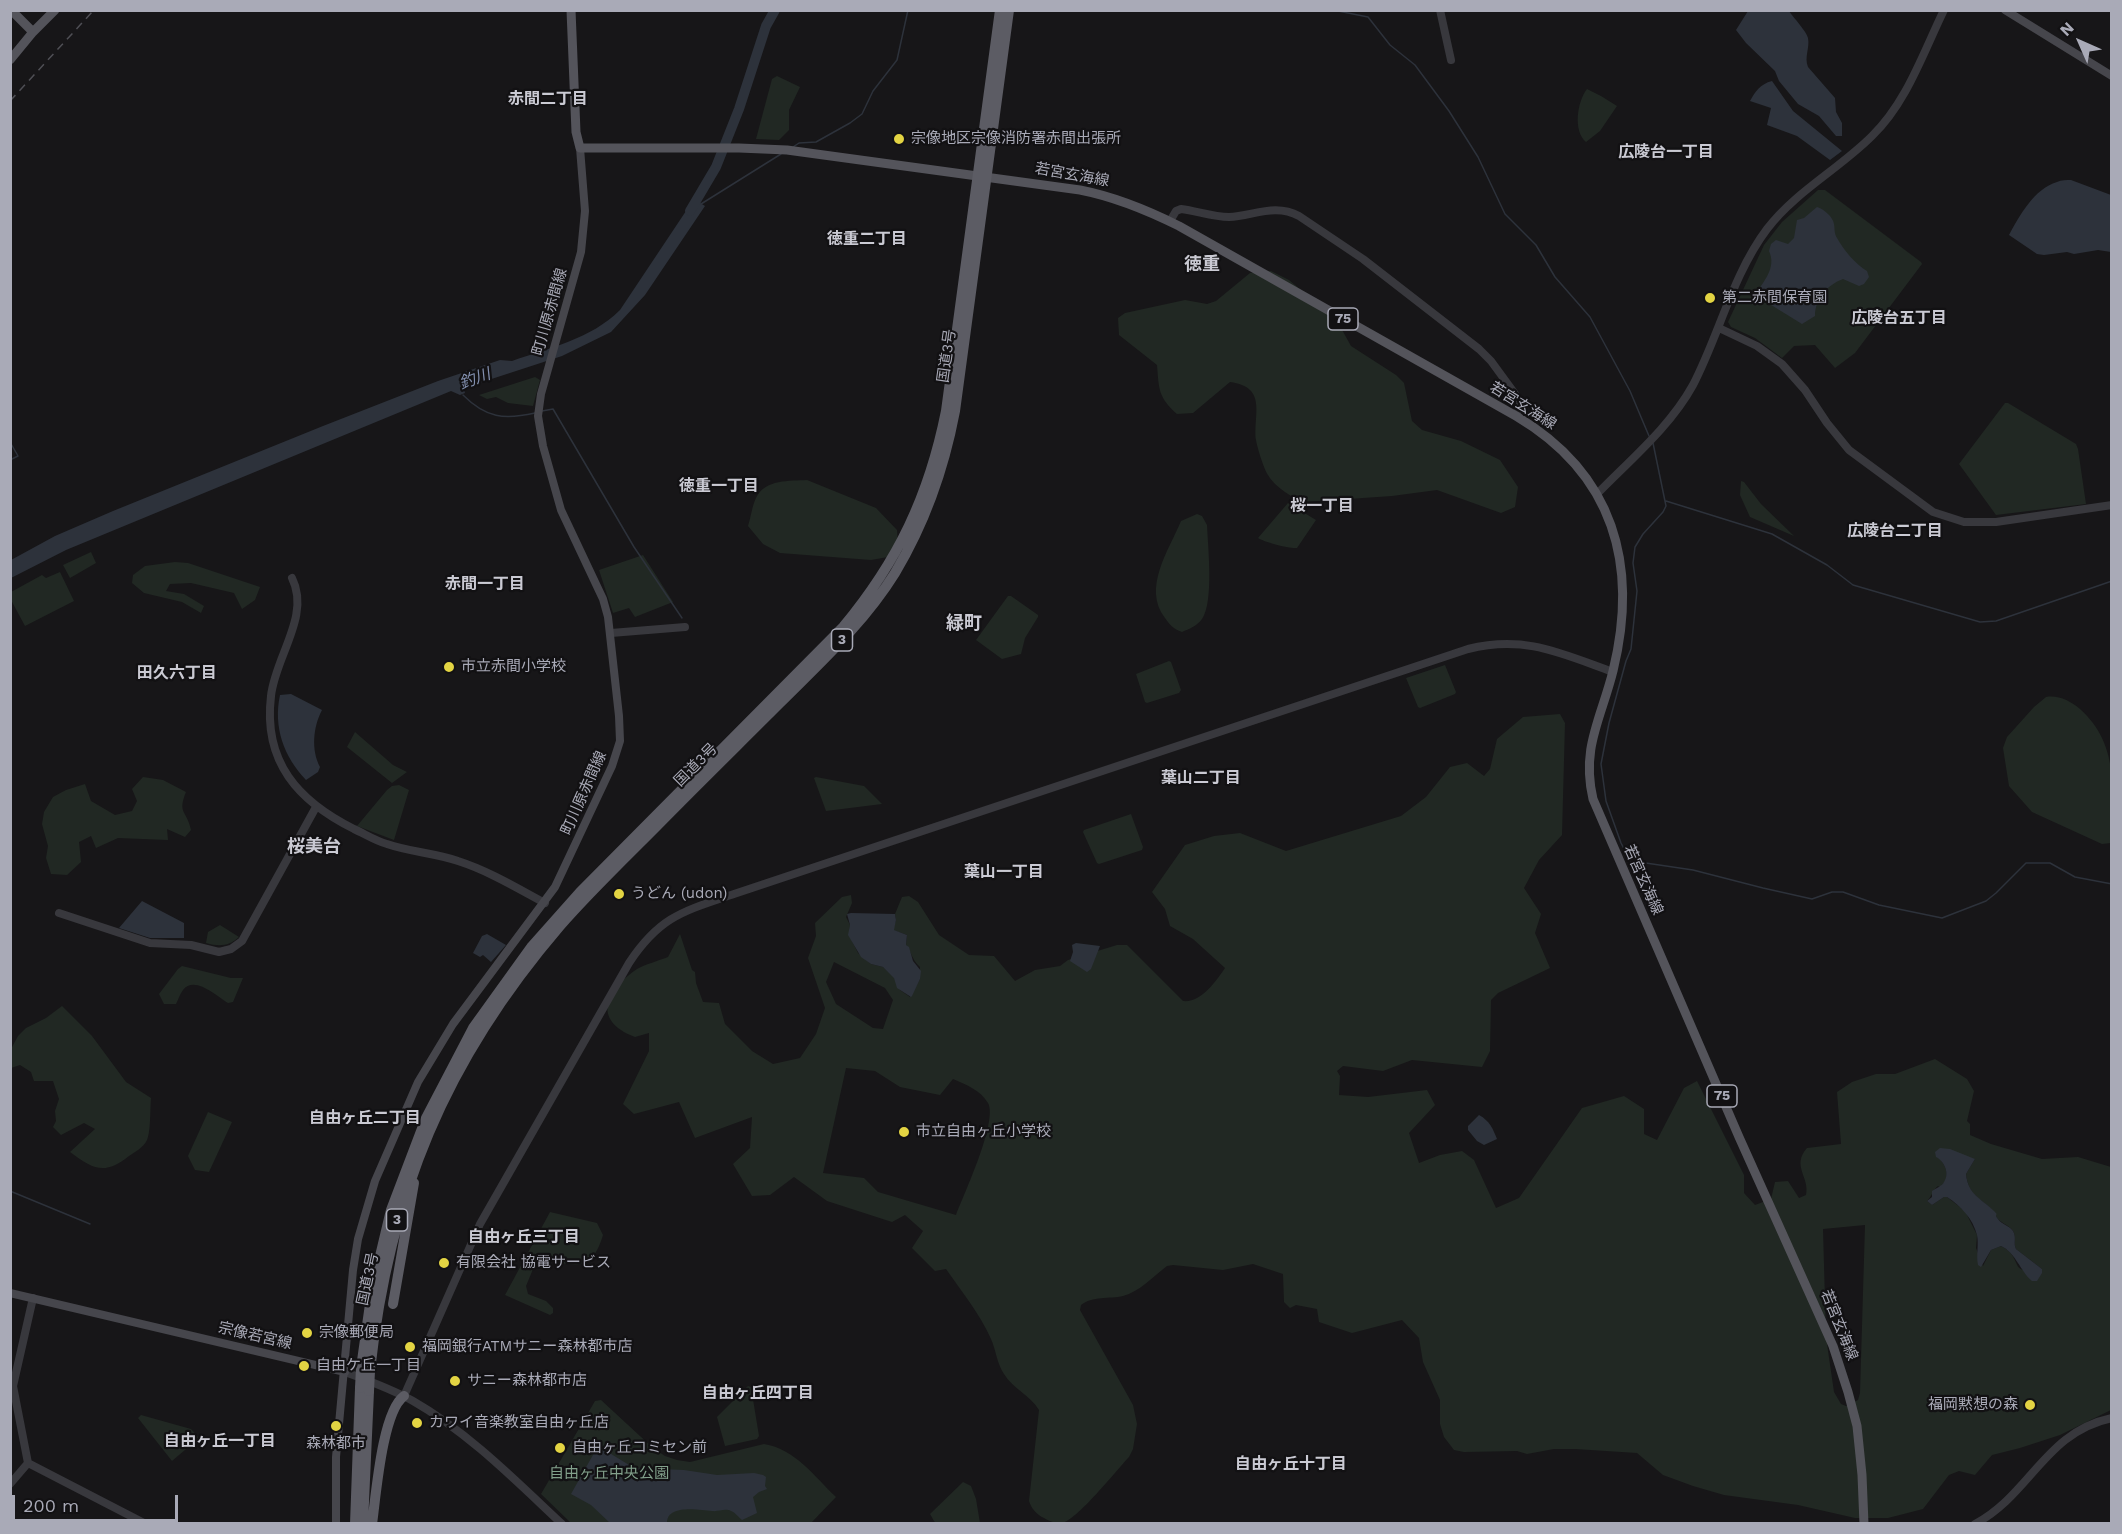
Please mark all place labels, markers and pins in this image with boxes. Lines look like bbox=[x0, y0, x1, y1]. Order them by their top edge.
place label: 宗像地区宗像消防署赤間出張所 bbox=[911, 130, 1121, 148]
marker: 宗像地区宗像消防署赤間出張所 bbox=[892, 132, 906, 146]
place label: 第二赤間保育園 bbox=[1722, 289, 1827, 307]
marker: 第二赤間保育園 bbox=[1703, 291, 1717, 305]
place label: 市立赤間小学校 bbox=[461, 658, 566, 676]
marker: 市立赤間小学校 bbox=[442, 660, 456, 674]
place label: うどん (udon) bbox=[631, 885, 727, 903]
marker: うどん (udon) bbox=[612, 887, 626, 901]
place label: 市立自由ヶ丘小学校 bbox=[916, 1123, 1051, 1141]
marker: 市立自由ヶ丘小学校 bbox=[897, 1125, 911, 1139]
place label: 有限会社 協電サービス bbox=[456, 1254, 611, 1272]
marker: 有限会社 協電サービス bbox=[437, 1256, 451, 1270]
place label: 宗像郵便局 bbox=[319, 1324, 394, 1342]
marker: 宗像郵便局 bbox=[300, 1326, 314, 1340]
place label: 福岡銀行ATMサニー森林都市店 bbox=[422, 1338, 632, 1356]
marker: 福岡銀行ATMサニー森林都市店 bbox=[403, 1340, 417, 1354]
place label: 自由ケ丘一丁目 bbox=[316, 1357, 421, 1375]
marker: 自由ケ丘一丁目 bbox=[297, 1359, 311, 1373]
place label: サニー森林都市店 bbox=[467, 1372, 587, 1390]
marker: サニー森林都市店 bbox=[448, 1374, 462, 1388]
place label: 福岡黙想の森 bbox=[1928, 1396, 2018, 1414]
marker: 福岡黙想の森 bbox=[2023, 1398, 2037, 1412]
place label: カワイ音楽教室自由ヶ丘店 bbox=[429, 1414, 609, 1432]
marker: カワイ音楽教室自由ヶ丘店 bbox=[410, 1416, 424, 1430]
marker: 森林都市 bbox=[329, 1419, 343, 1433]
place label: 森林都市 bbox=[306, 1435, 366, 1453]
place label: 自由ヶ丘コミセン前 bbox=[572, 1439, 707, 1457]
marker: 自由ヶ丘コミセン前 bbox=[553, 1441, 567, 1455]

